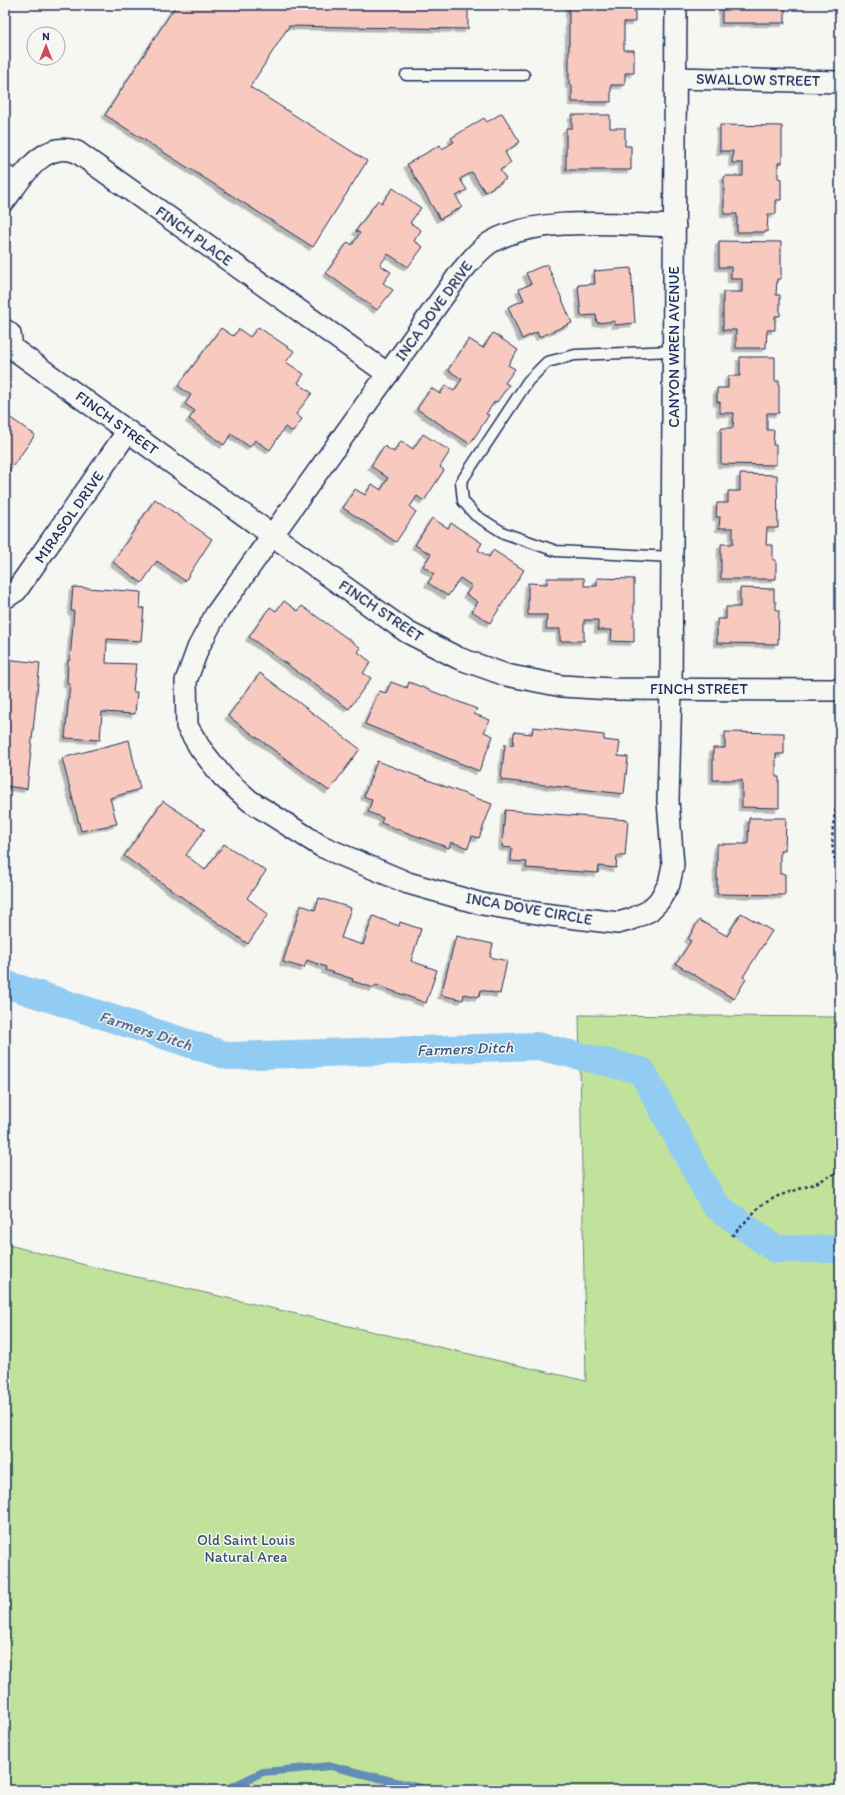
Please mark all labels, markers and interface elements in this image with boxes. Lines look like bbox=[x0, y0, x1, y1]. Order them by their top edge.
north arrow bbox=[26, 26, 66, 66]
text: N bbox=[42, 30, 50, 43]
street label: SWALLOW STREET bbox=[696, 70, 821, 90]
street label: FINCH PLACE bbox=[152, 202, 236, 270]
street label: INCA DOVE DRIVE bbox=[392, 257, 476, 365]
street label: CANYON WREN AVENUE bbox=[665, 266, 683, 428]
street label: FINCH STREET bbox=[72, 387, 162, 459]
street label: MIRASOL DRIVE bbox=[31, 468, 107, 566]
street label: FINCH STREET bbox=[335, 576, 427, 646]
street label: FINCH STREET bbox=[650, 680, 748, 698]
street label: INCA DOVE CIRCLE bbox=[464, 889, 594, 929]
water label: Farmers Ditch bbox=[97, 1007, 195, 1055]
water label: Farmers Ditch bbox=[416, 1037, 514, 1060]
park label: Old Saint Louis Natural Area bbox=[197, 1531, 295, 1566]

